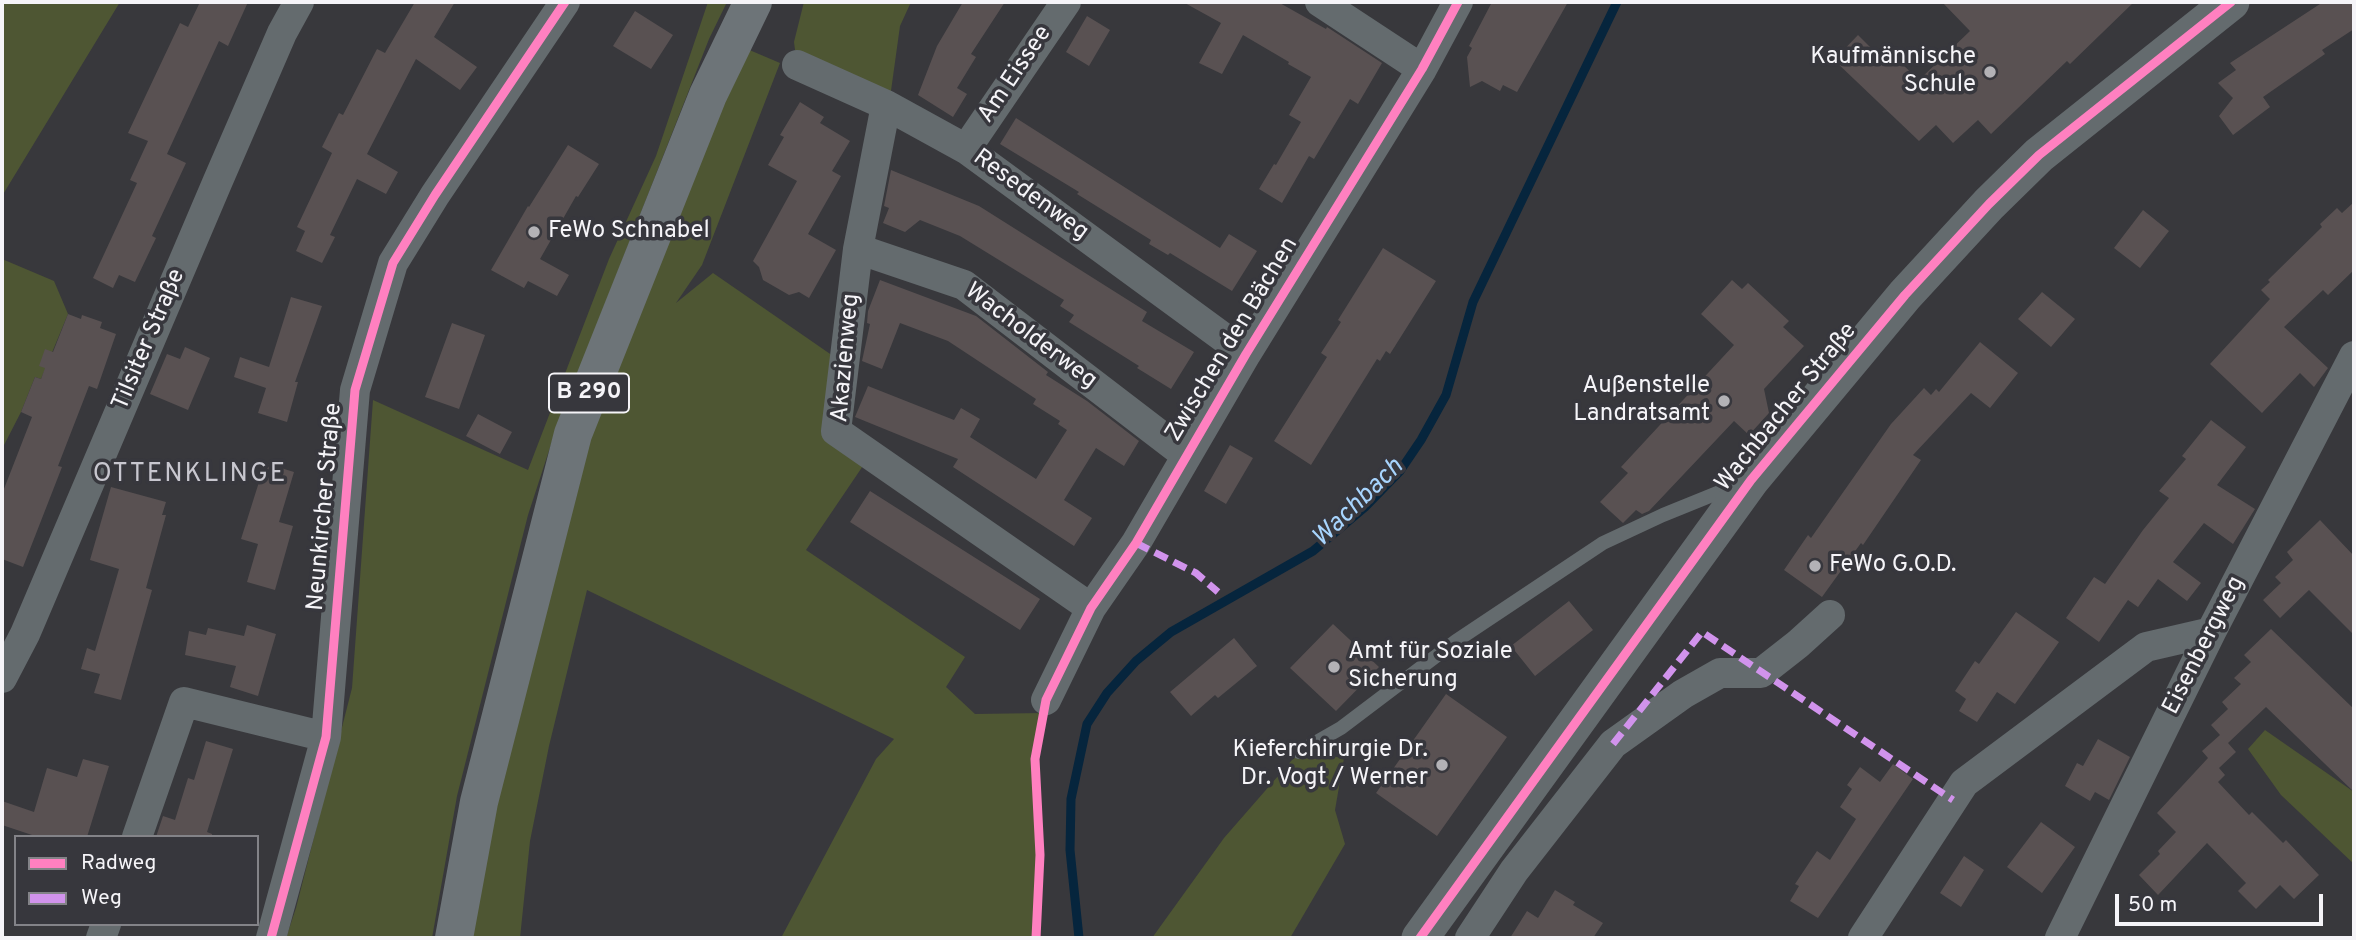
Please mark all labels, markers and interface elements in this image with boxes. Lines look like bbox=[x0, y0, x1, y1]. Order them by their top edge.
street label: Am Eissee bbox=[973, 21, 1059, 129]
place label: Kaufmännische Schule bbox=[1810, 44, 1976, 100]
marker: Kaufmännische Schule bbox=[1982, 64, 1998, 80]
street label: Resedenweg bbox=[966, 144, 1094, 248]
place label: FeWo Schnabel bbox=[548, 218, 710, 246]
marker: FeWo Schnabel bbox=[526, 224, 542, 240]
street label: Zwischen den Bächen bbox=[1161, 233, 1305, 447]
street label: Tilsiter Straße bbox=[107, 265, 193, 415]
street label: Wacholderweg bbox=[958, 278, 1102, 396]
street label: Akazienweg bbox=[827, 292, 867, 424]
street label: Wachbacher Straße bbox=[1710, 318, 1864, 498]
place label: Außenstelle Landratsamt bbox=[1573, 373, 1710, 429]
road number: B 290 bbox=[549, 374, 629, 412]
marker: Außenstelle Landratsamt bbox=[1716, 393, 1732, 409]
street label: Neunkircher Straße bbox=[303, 402, 349, 612]
water label: Wachbach bbox=[1307, 453, 1411, 555]
district label: OTTENKLINGE bbox=[94, 460, 286, 492]
place label: FeWo G.O.D. bbox=[1829, 552, 1956, 580]
marker: FeWo G.O.D. bbox=[1807, 558, 1823, 574]
street label: Eisenbergweg bbox=[2158, 572, 2252, 720]
place label: Amt für Soziale Sicherung bbox=[1348, 639, 1513, 695]
marker: Amt für Soziale Sicherung bbox=[1326, 659, 1342, 675]
place label: Kieferchirurgie Dr. Dr. Vogt / Werner bbox=[1233, 737, 1428, 793]
marker: Kieferchirurgie Dr. Dr. Vogt / Werner bbox=[1434, 757, 1450, 773]
legend bbox=[14, 835, 259, 926]
text: Radweg bbox=[81, 850, 156, 877]
scale bar bbox=[2118, 880, 2326, 924]
text: Weg bbox=[81, 885, 122, 912]
text: 50 m bbox=[2128, 892, 2177, 919]

